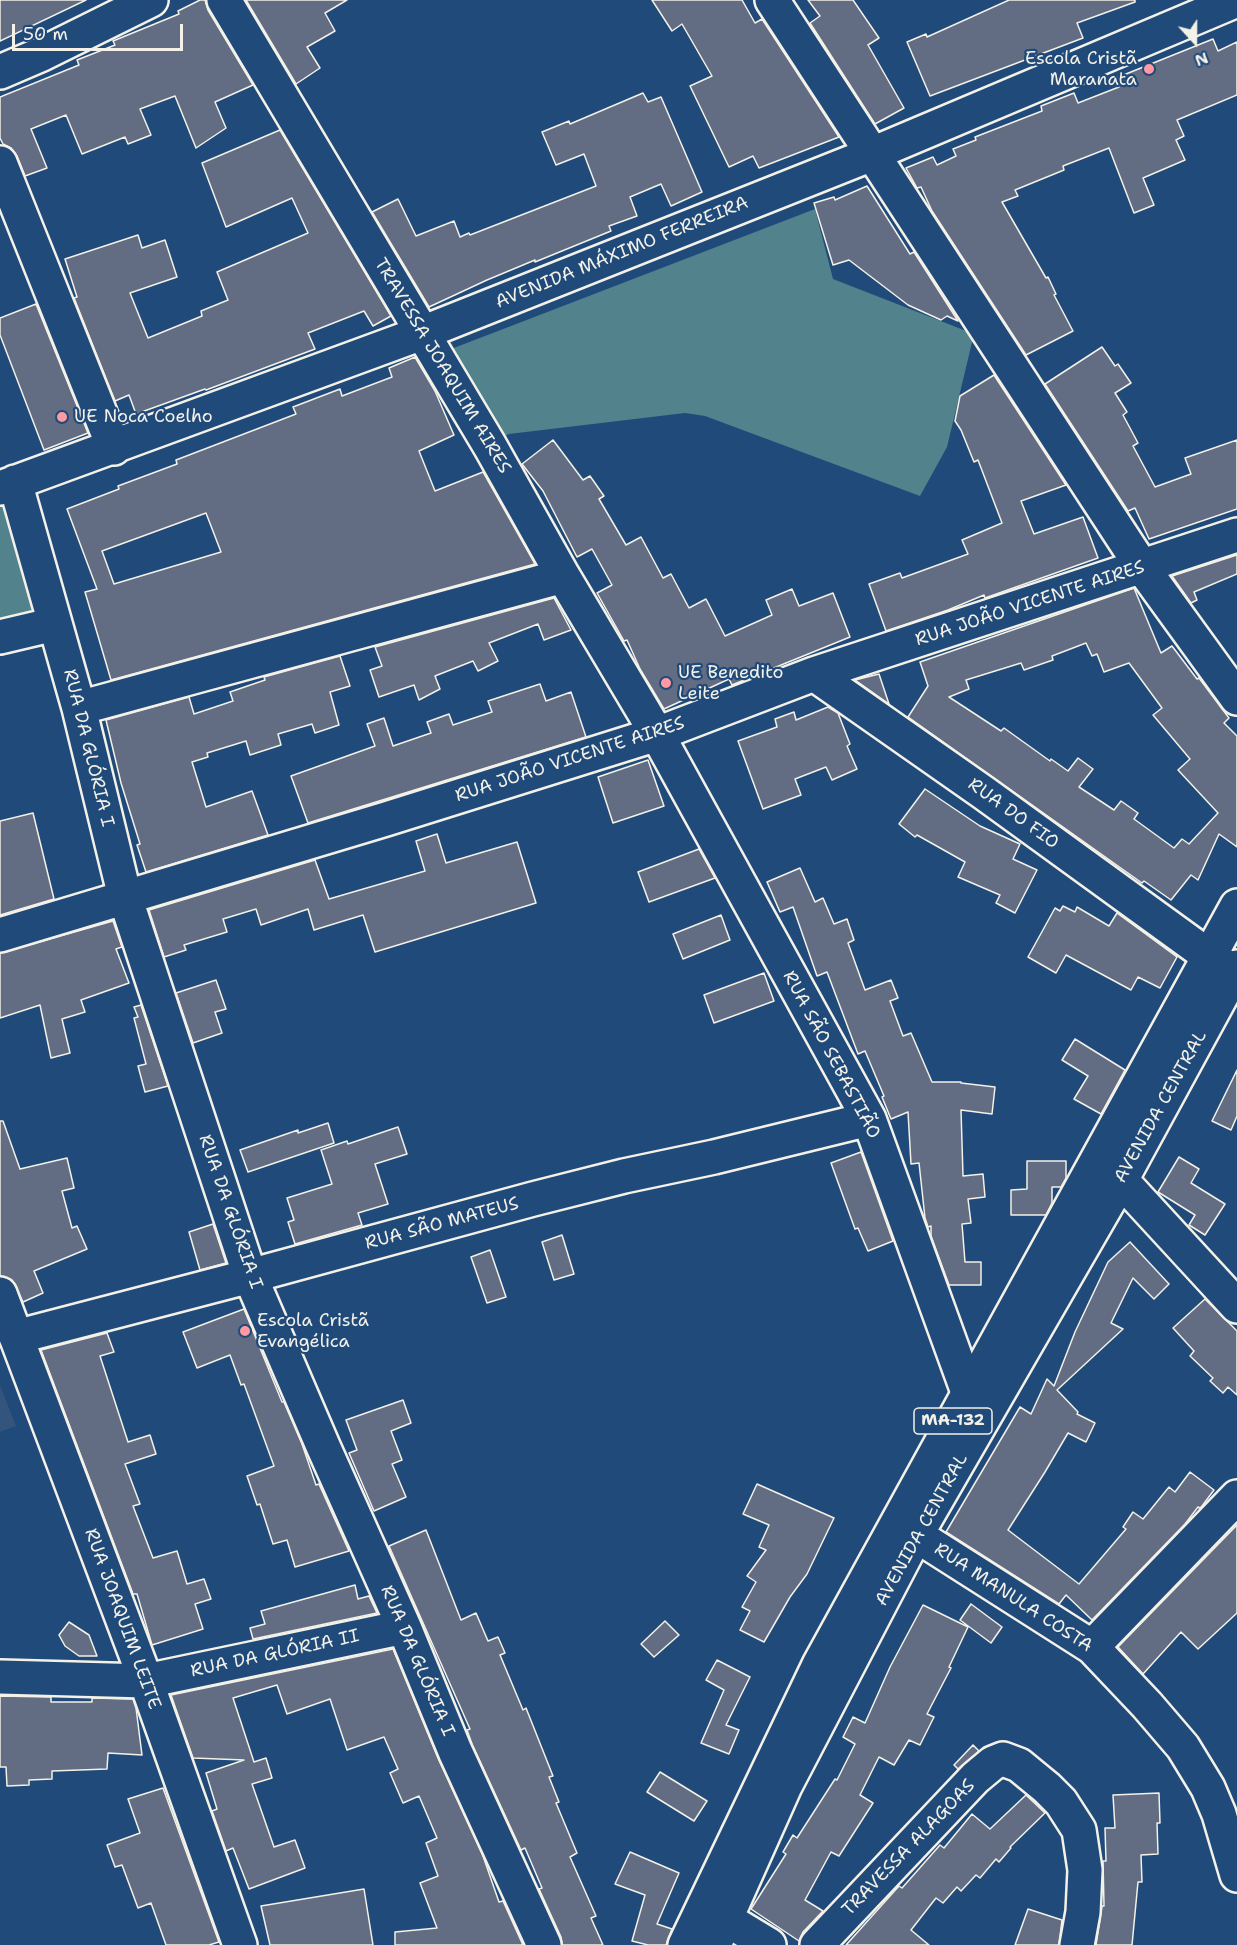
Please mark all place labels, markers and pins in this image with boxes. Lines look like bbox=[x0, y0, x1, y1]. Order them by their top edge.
place label: Escola Cristã Maranata bbox=[1025, 48, 1137, 90]
marker: Escola Cristã Maranata bbox=[1142, 62, 1156, 76]
place label: UE Noca Coelho bbox=[74, 406, 213, 428]
marker: UE Noca Coelho bbox=[55, 410, 69, 424]
place label: UE Benedito Leite bbox=[678, 662, 783, 704]
marker: UE Benedito Leite bbox=[659, 676, 673, 690]
place label: Escola Cristã Evangélica bbox=[257, 1310, 369, 1352]
marker: Escola Cristã Evangélica bbox=[238, 1324, 252, 1338]

